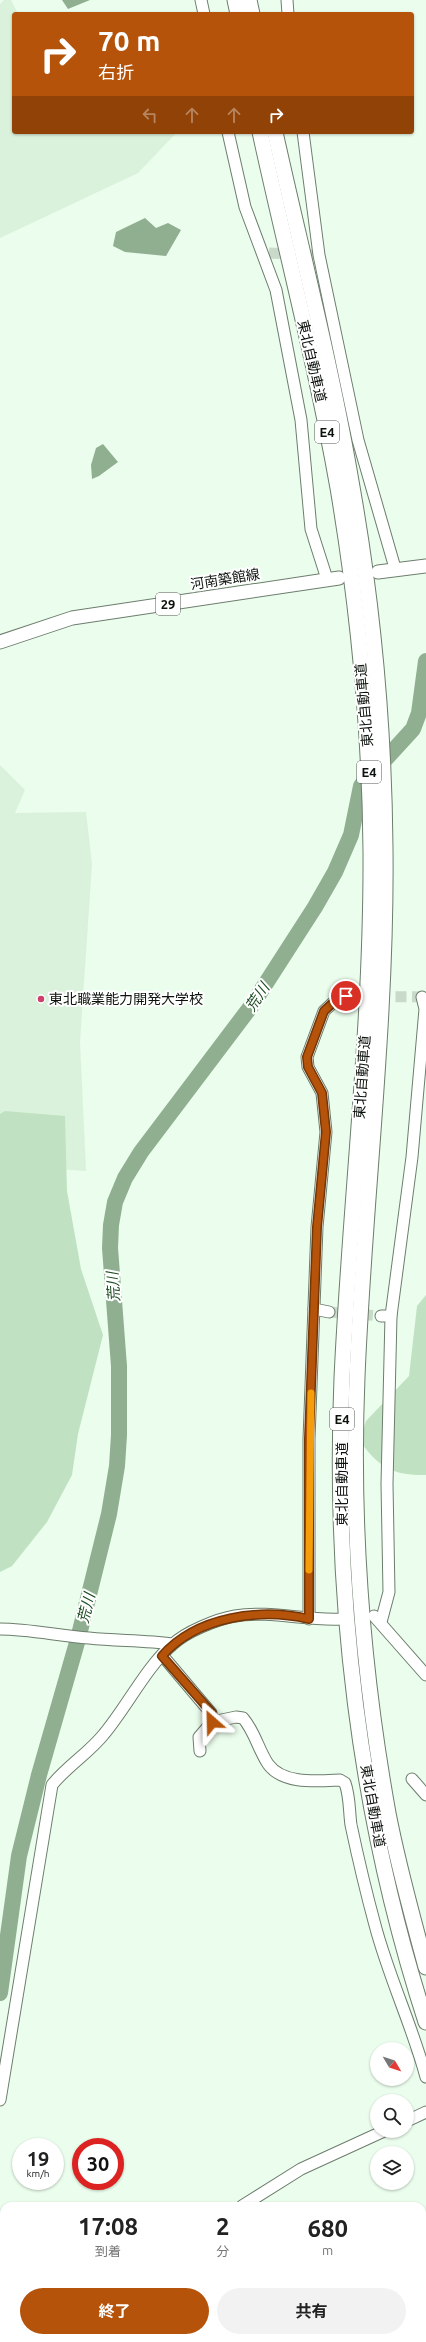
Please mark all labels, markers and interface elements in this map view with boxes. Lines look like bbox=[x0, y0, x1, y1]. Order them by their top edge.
text: 70 m bbox=[98, 25, 160, 56]
icon: right bbox=[32, 28, 84, 80]
text: 右折 bbox=[98, 62, 134, 82]
icon: left bbox=[139, 104, 161, 126]
icon: ahead bbox=[181, 104, 203, 126]
icon: ahead bbox=[223, 104, 245, 126]
icon: right bbox=[265, 104, 287, 126]
street label: 東北自動車道 bbox=[295, 318, 329, 404]
road number: E4 bbox=[315, 421, 339, 443]
street label: 河南築館線 bbox=[189, 566, 261, 592]
road number: 29 bbox=[156, 593, 180, 615]
street label: 東北自動車道 bbox=[352, 662, 376, 748]
road number: E4 bbox=[357, 761, 381, 783]
water label: 荒川 bbox=[242, 978, 274, 1014]
pin bbox=[329, 979, 363, 1013]
icon: arrive bbox=[335, 985, 357, 1007]
place label: 東北職業能力開発大学校 bbox=[49, 991, 203, 1007]
marker: 東北職業能力開発大学校 bbox=[36, 994, 46, 1004]
street label: 東北自動車道 bbox=[351, 1035, 373, 1119]
water label: 荒川 bbox=[103, 1269, 123, 1303]
road number: E4 bbox=[330, 1408, 354, 1430]
street label: 東北自動車道 bbox=[334, 1442, 350, 1526]
water label: 荒川 bbox=[74, 1589, 98, 1625]
position arrow bbox=[191, 1701, 233, 1743]
street label: 東北自動車道 bbox=[358, 1763, 388, 1849]
north arrow bbox=[370, 2042, 414, 2086]
map controls bbox=[370, 2042, 414, 2190]
button: search bbox=[370, 2094, 414, 2138]
speed limit sign: 30 bbox=[72, 2138, 124, 2190]
button: layers bbox=[370, 2146, 414, 2190]
text: 19 bbox=[27, 2147, 49, 2170]
text: km/h bbox=[26, 2168, 50, 2179]
text: 17:08 bbox=[78, 2213, 138, 2240]
text: 2 bbox=[216, 2213, 229, 2240]
text: 680 bbox=[307, 2215, 348, 2242]
text: m bbox=[322, 2243, 333, 2257]
text: 到着 bbox=[95, 2244, 121, 2258]
text: 分 bbox=[216, 2244, 229, 2258]
button: 終了 bbox=[20, 2288, 209, 2334]
button: 共有 bbox=[217, 2288, 406, 2334]

